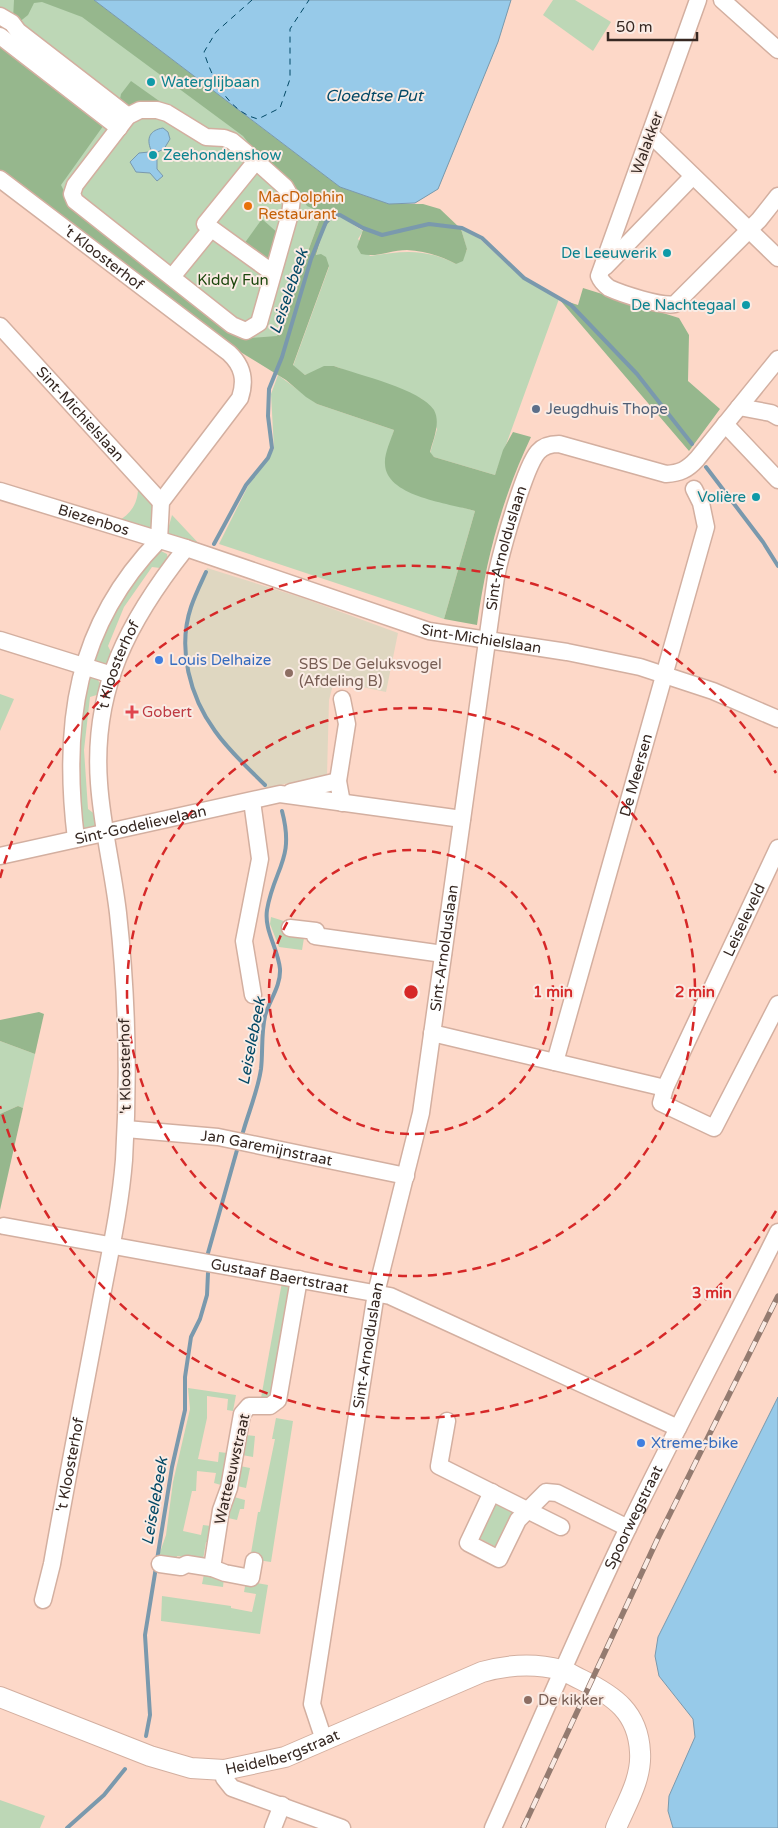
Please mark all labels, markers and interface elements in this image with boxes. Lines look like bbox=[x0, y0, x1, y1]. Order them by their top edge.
scale bar bbox=[608, 10, 697, 42]
text: 50 m bbox=[616, 18, 653, 36]
place label: Waterglijbaan bbox=[161, 73, 260, 91]
marker: Waterglijbaan bbox=[145, 76, 157, 88]
water label: Cloedtse Put bbox=[325, 86, 425, 106]
street label: Walakker bbox=[627, 109, 667, 177]
place label: Zeehondenshow bbox=[163, 146, 281, 164]
marker: Zeehondenshow bbox=[147, 149, 159, 161]
place label: MacDolphin Restaurant bbox=[258, 188, 344, 223]
marker: MacDolphin Restaurant bbox=[242, 200, 254, 212]
street label: 't Kloosterhof bbox=[60, 221, 147, 294]
place label: De Leeuwerik bbox=[561, 244, 657, 262]
water label: Leiselebeek bbox=[265, 245, 313, 337]
marker: De Leeuwerik bbox=[661, 247, 673, 259]
park label: Kiddy Fun bbox=[197, 271, 269, 289]
place label: De Nachtegaal bbox=[631, 296, 736, 314]
marker: De Nachtegaal bbox=[740, 299, 752, 311]
street label: Sint-Michielslaan bbox=[33, 363, 128, 465]
place label: Jeugdhuis Thope bbox=[546, 400, 668, 418]
marker: Jeugdhuis Thope bbox=[530, 403, 542, 415]
street label: Sint-Arnolduslaan bbox=[482, 483, 530, 612]
place label: Volière bbox=[697, 488, 746, 506]
marker: Volière bbox=[750, 491, 762, 503]
street label: Biezenbos bbox=[56, 500, 131, 539]
street label: 't Kloosterhof bbox=[94, 617, 143, 713]
street label: Sint-Michielslaan bbox=[418, 620, 543, 657]
place label: Louis Delhaize bbox=[169, 651, 271, 669]
marker: Louis Delhaize bbox=[153, 654, 165, 666]
place label: SBS De Geluksvogel (Afdeling B) bbox=[299, 655, 442, 690]
marker: SBS De Geluksvogel (Afdeling B) bbox=[283, 667, 295, 679]
place label: Gobert bbox=[142, 703, 192, 721]
marker: Gobert bbox=[126, 706, 138, 718]
street label: De Meersen bbox=[616, 732, 656, 819]
street label: Sint-Godelievelaan bbox=[73, 802, 208, 848]
street label: Leiseleveld bbox=[719, 881, 769, 959]
street label: Sint-Arnolduslaan bbox=[426, 883, 462, 1013]
centre of rings bbox=[402, 983, 420, 1001]
text: 1 min bbox=[533, 983, 573, 1001]
text: 2 min bbox=[675, 983, 715, 1001]
water label: Leiselebeek bbox=[234, 994, 271, 1087]
street label: 't Kloosterhof bbox=[115, 1018, 135, 1114]
street label: Jan Garemijnstraat bbox=[200, 1127, 334, 1170]
street label: Gustaaf Baertstraat bbox=[209, 1255, 350, 1297]
street label: Sint-Arnolduslaan bbox=[349, 1280, 387, 1410]
text: 3 min bbox=[692, 1284, 732, 1302]
street label: Watteeuwstraat bbox=[210, 1412, 254, 1526]
street label: 't Kloosterhof bbox=[52, 1416, 88, 1514]
place label: Xtreme-bike bbox=[651, 1434, 738, 1452]
marker: Xtreme-bike bbox=[635, 1437, 647, 1449]
water label: Leiselebeek bbox=[137, 1454, 173, 1547]
street label: Spoorwegstraat bbox=[601, 1462, 667, 1572]
place label: De kikker bbox=[538, 1691, 604, 1709]
marker: De kikker bbox=[522, 1694, 534, 1706]
street label: Heidelbergstraat bbox=[224, 1726, 342, 1778]

